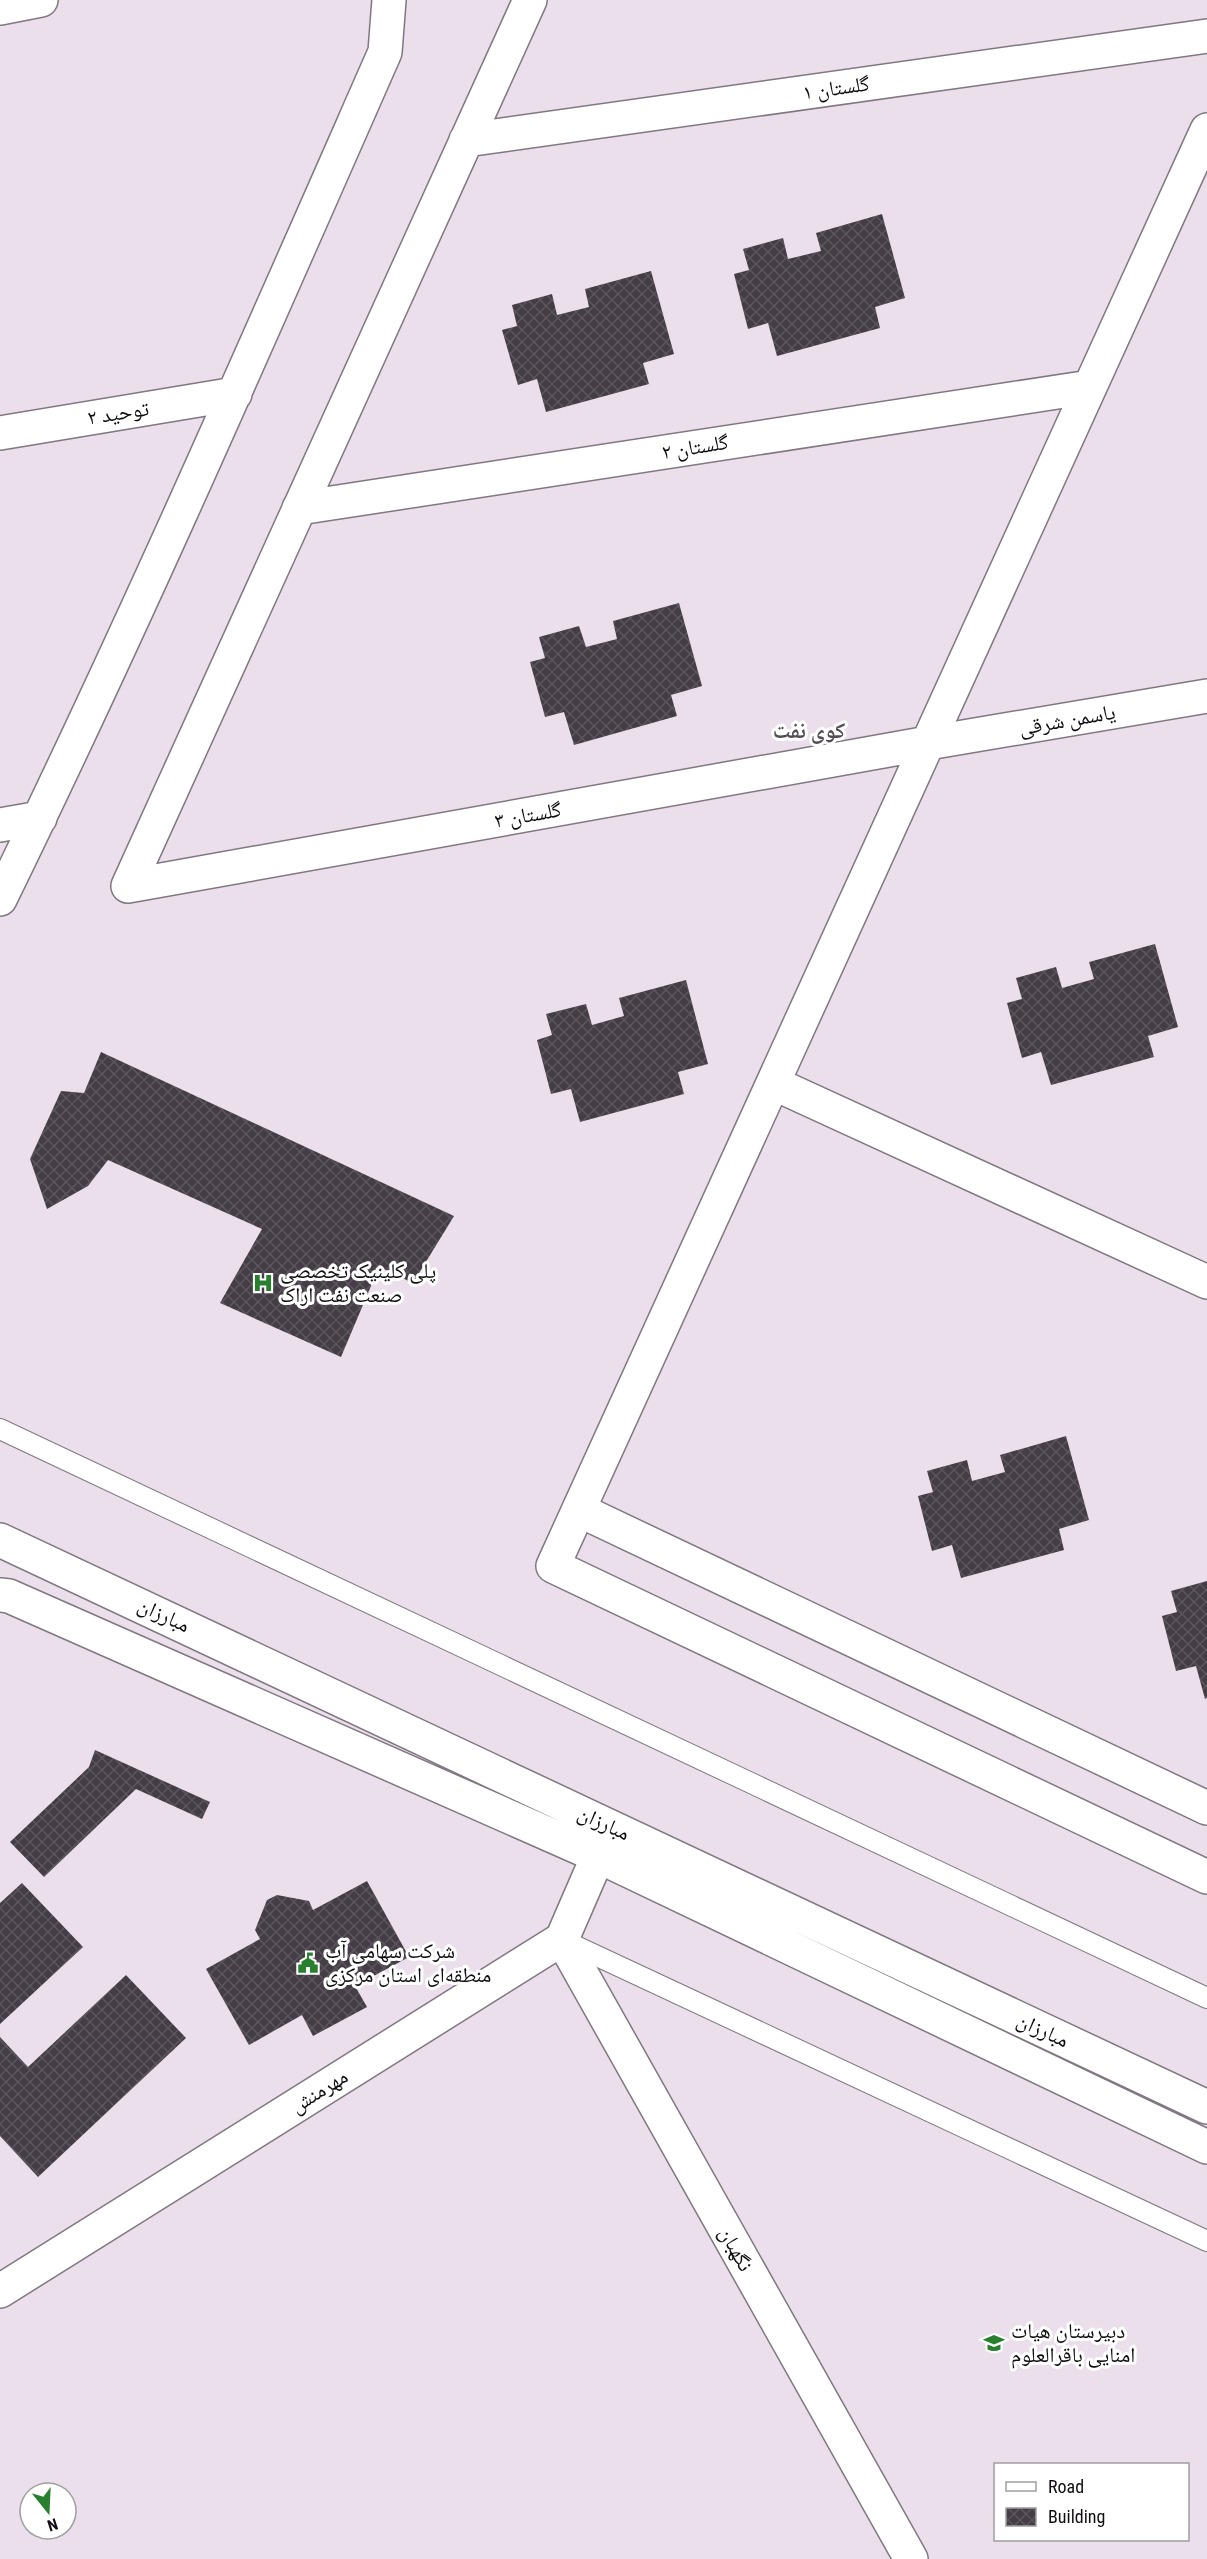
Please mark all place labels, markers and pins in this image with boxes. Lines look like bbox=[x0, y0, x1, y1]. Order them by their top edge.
place label: پلی کلینیک تخصصی صنعت نفت اراک bbox=[280, 1259, 436, 1307]
hospital icon: پلی کلینیک تخصصی صنعت نفت اراک bbox=[251, 1271, 275, 1295]
place label: شرکت سهامی آب منطقه‌ای استان مرکزی bbox=[325, 1939, 491, 1987]
public building icon: شرکت سهامی آب منطقه‌ای استان مرکزی bbox=[296, 1951, 320, 1975]
place label: دبیرستان هیات امنایی باقرالعلوم bbox=[1011, 2319, 1135, 2369]
school or university icon: دبیرستان هیات امنایی باقرالعلوم bbox=[982, 2331, 1006, 2355]

